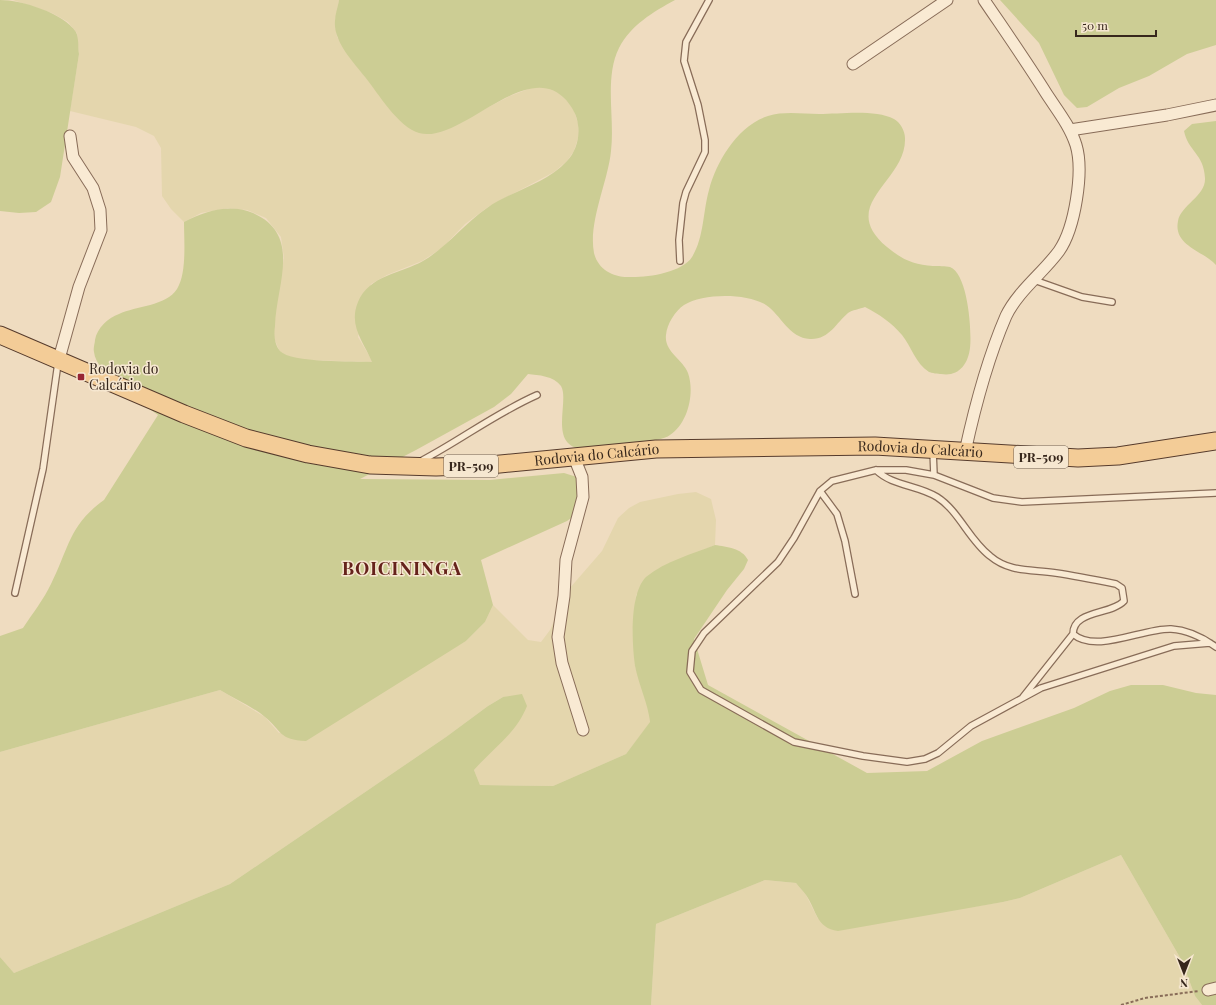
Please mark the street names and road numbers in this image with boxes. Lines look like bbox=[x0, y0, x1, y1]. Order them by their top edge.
street label: Rodovia do Calcário bbox=[858, 436, 984, 461]
street label: Rodovia do Calcário bbox=[533, 439, 660, 470]
road number: PR-509 bbox=[1014, 446, 1068, 468]
road number: PR-509 bbox=[444, 455, 498, 477]

